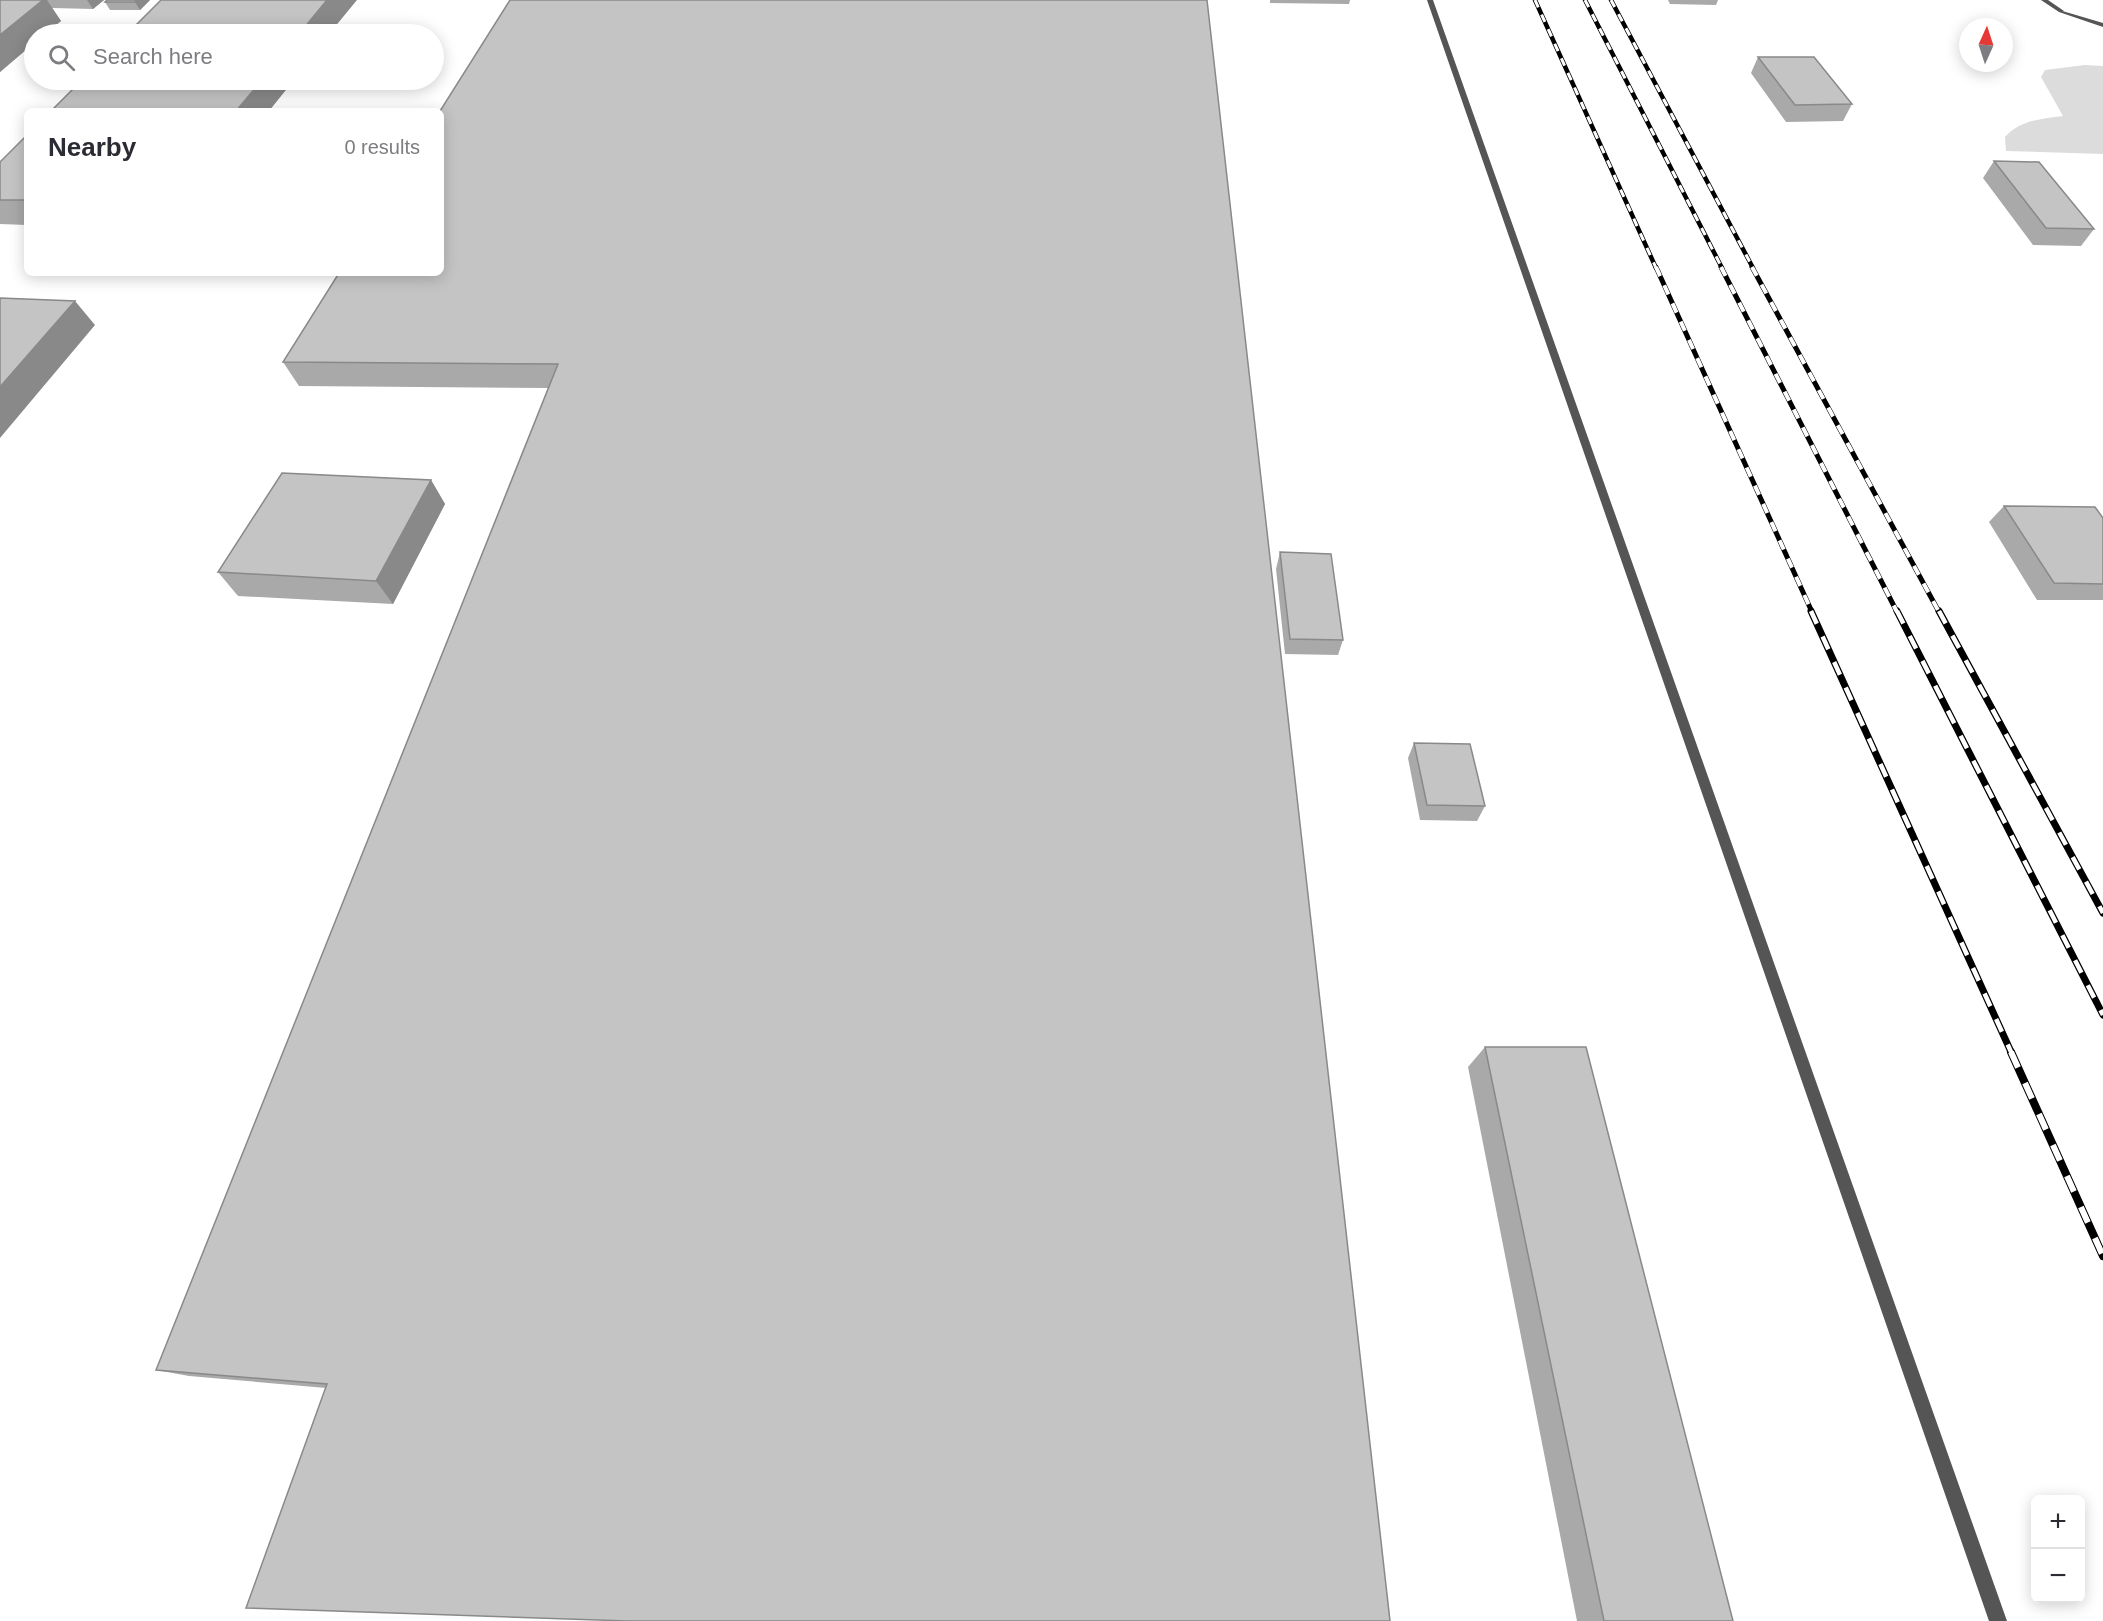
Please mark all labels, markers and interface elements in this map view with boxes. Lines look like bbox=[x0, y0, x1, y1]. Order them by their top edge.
north arrow bbox=[1959, 18, 2013, 72]
search box bbox=[24, 24, 444, 90]
icon: search bbox=[45, 41, 78, 74]
text: Search here bbox=[93, 44, 213, 69]
text: Nearby bbox=[48, 132, 136, 162]
text: 0 results bbox=[344, 136, 420, 158]
map controls bbox=[2031, 1495, 2085, 1603]
button: + bbox=[2031, 1495, 2085, 1549]
button: − bbox=[2031, 1549, 2085, 1603]

